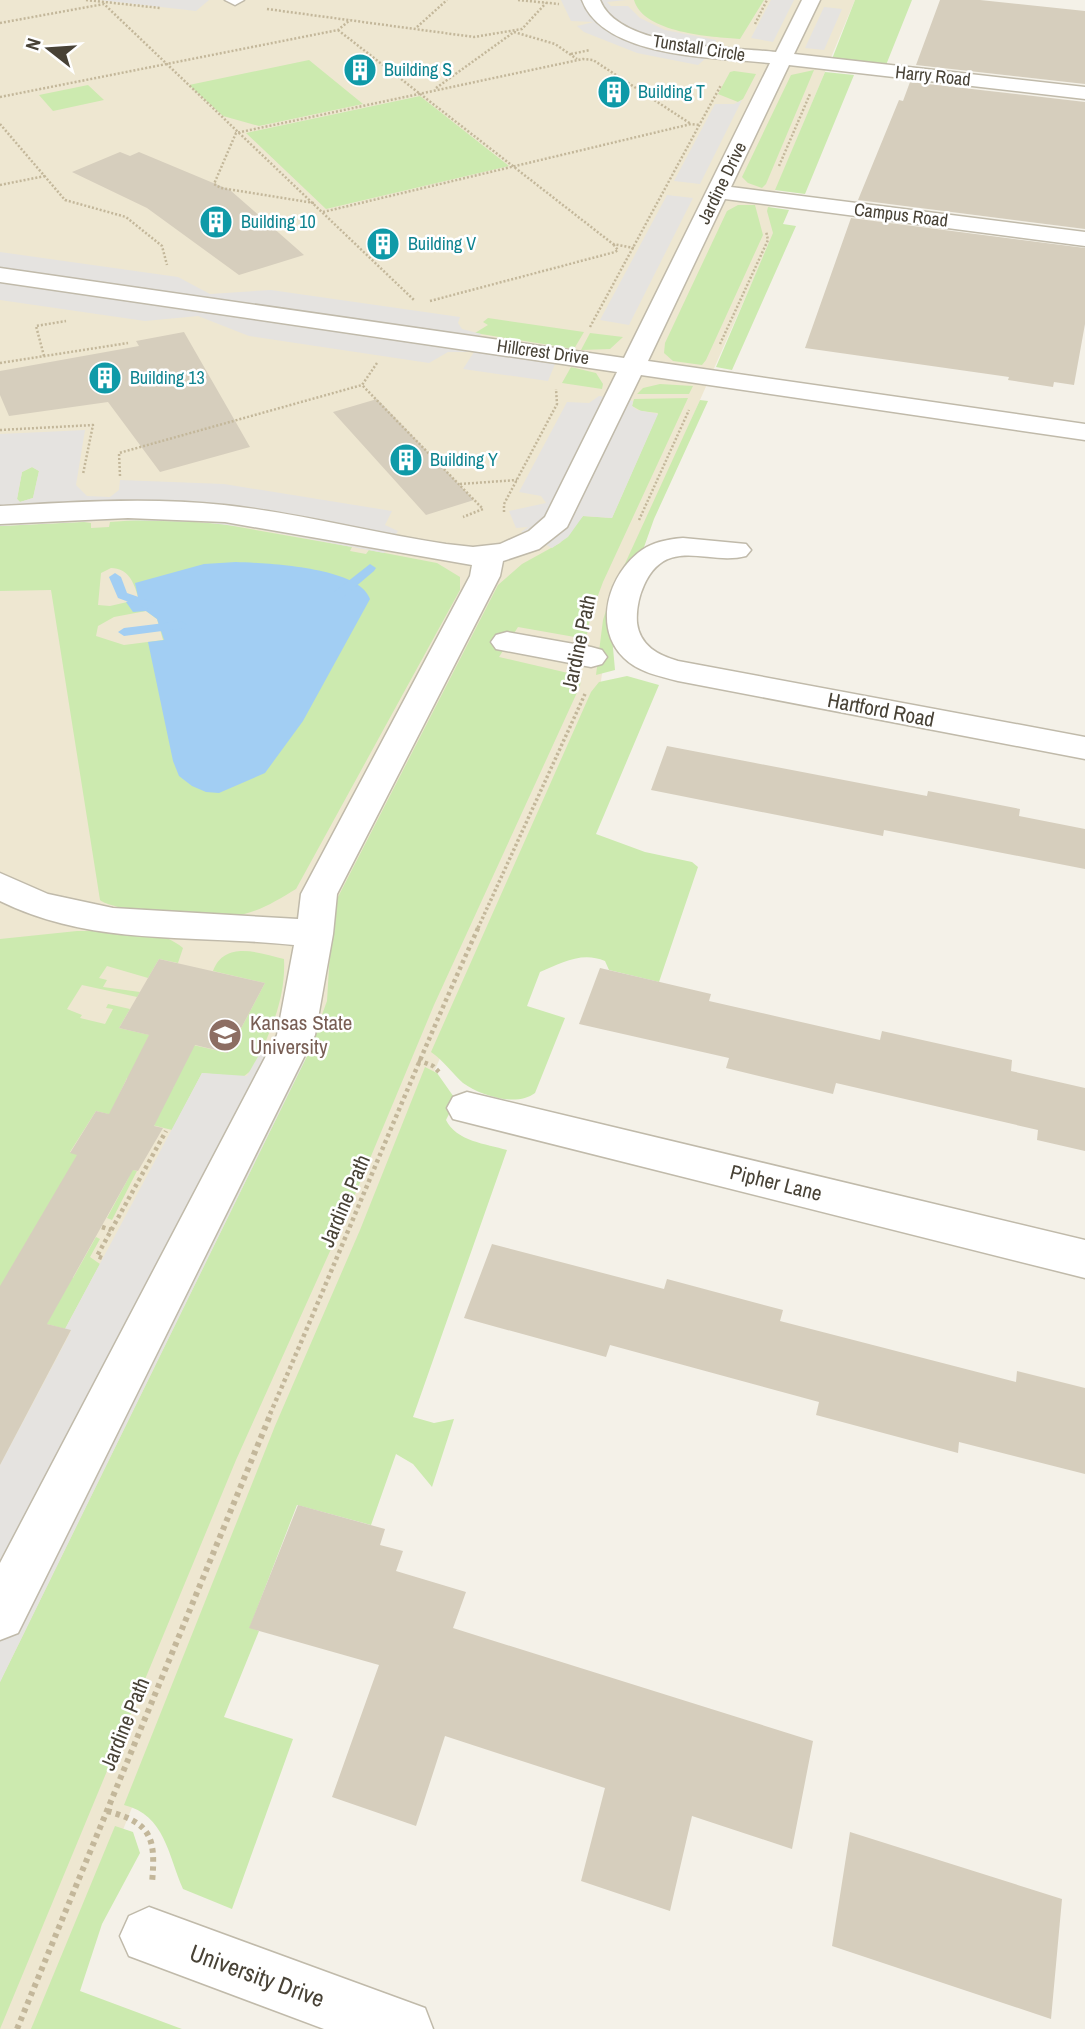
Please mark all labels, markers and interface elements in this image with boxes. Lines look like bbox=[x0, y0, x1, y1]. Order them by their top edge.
north arrow bbox=[14, 14, 84, 84]
street label: Tunstall Circle bbox=[651, 28, 747, 67]
text: N bbox=[19, 35, 47, 53]
building icon: Building S bbox=[341, 51, 379, 89]
place label: Building S bbox=[384, 57, 452, 82]
street label: Harry Road bbox=[894, 59, 972, 92]
building icon: Building T bbox=[595, 73, 633, 111]
place label: Building T bbox=[638, 79, 705, 104]
street label: Jardine Drive bbox=[691, 137, 752, 228]
street label: Campus Road bbox=[853, 196, 949, 233]
building icon: Building 10 bbox=[197, 203, 235, 241]
place label: Building 10 bbox=[241, 209, 316, 234]
building icon: Building V bbox=[364, 225, 402, 263]
place label: Building V bbox=[408, 231, 476, 256]
street label: Hillcrest Drive bbox=[495, 333, 591, 370]
building icon: Building 13 bbox=[86, 359, 124, 397]
place label: Building 13 bbox=[130, 365, 205, 390]
building icon: Building Y bbox=[387, 441, 425, 479]
place label: Building Y bbox=[430, 447, 498, 472]
street label: Jardine Path bbox=[554, 592, 603, 694]
street label: Hartford Road bbox=[825, 685, 937, 734]
place label: Kansas State University bbox=[250, 1008, 352, 1061]
school or university icon: Kansas State University bbox=[206, 1016, 244, 1054]
street label: Jardine Path bbox=[312, 1150, 377, 1251]
street label: Pipher Lane bbox=[727, 1157, 825, 1208]
street label: Jardine Path bbox=[93, 1673, 156, 1775]
street label: University Drive bbox=[186, 1936, 329, 2014]

